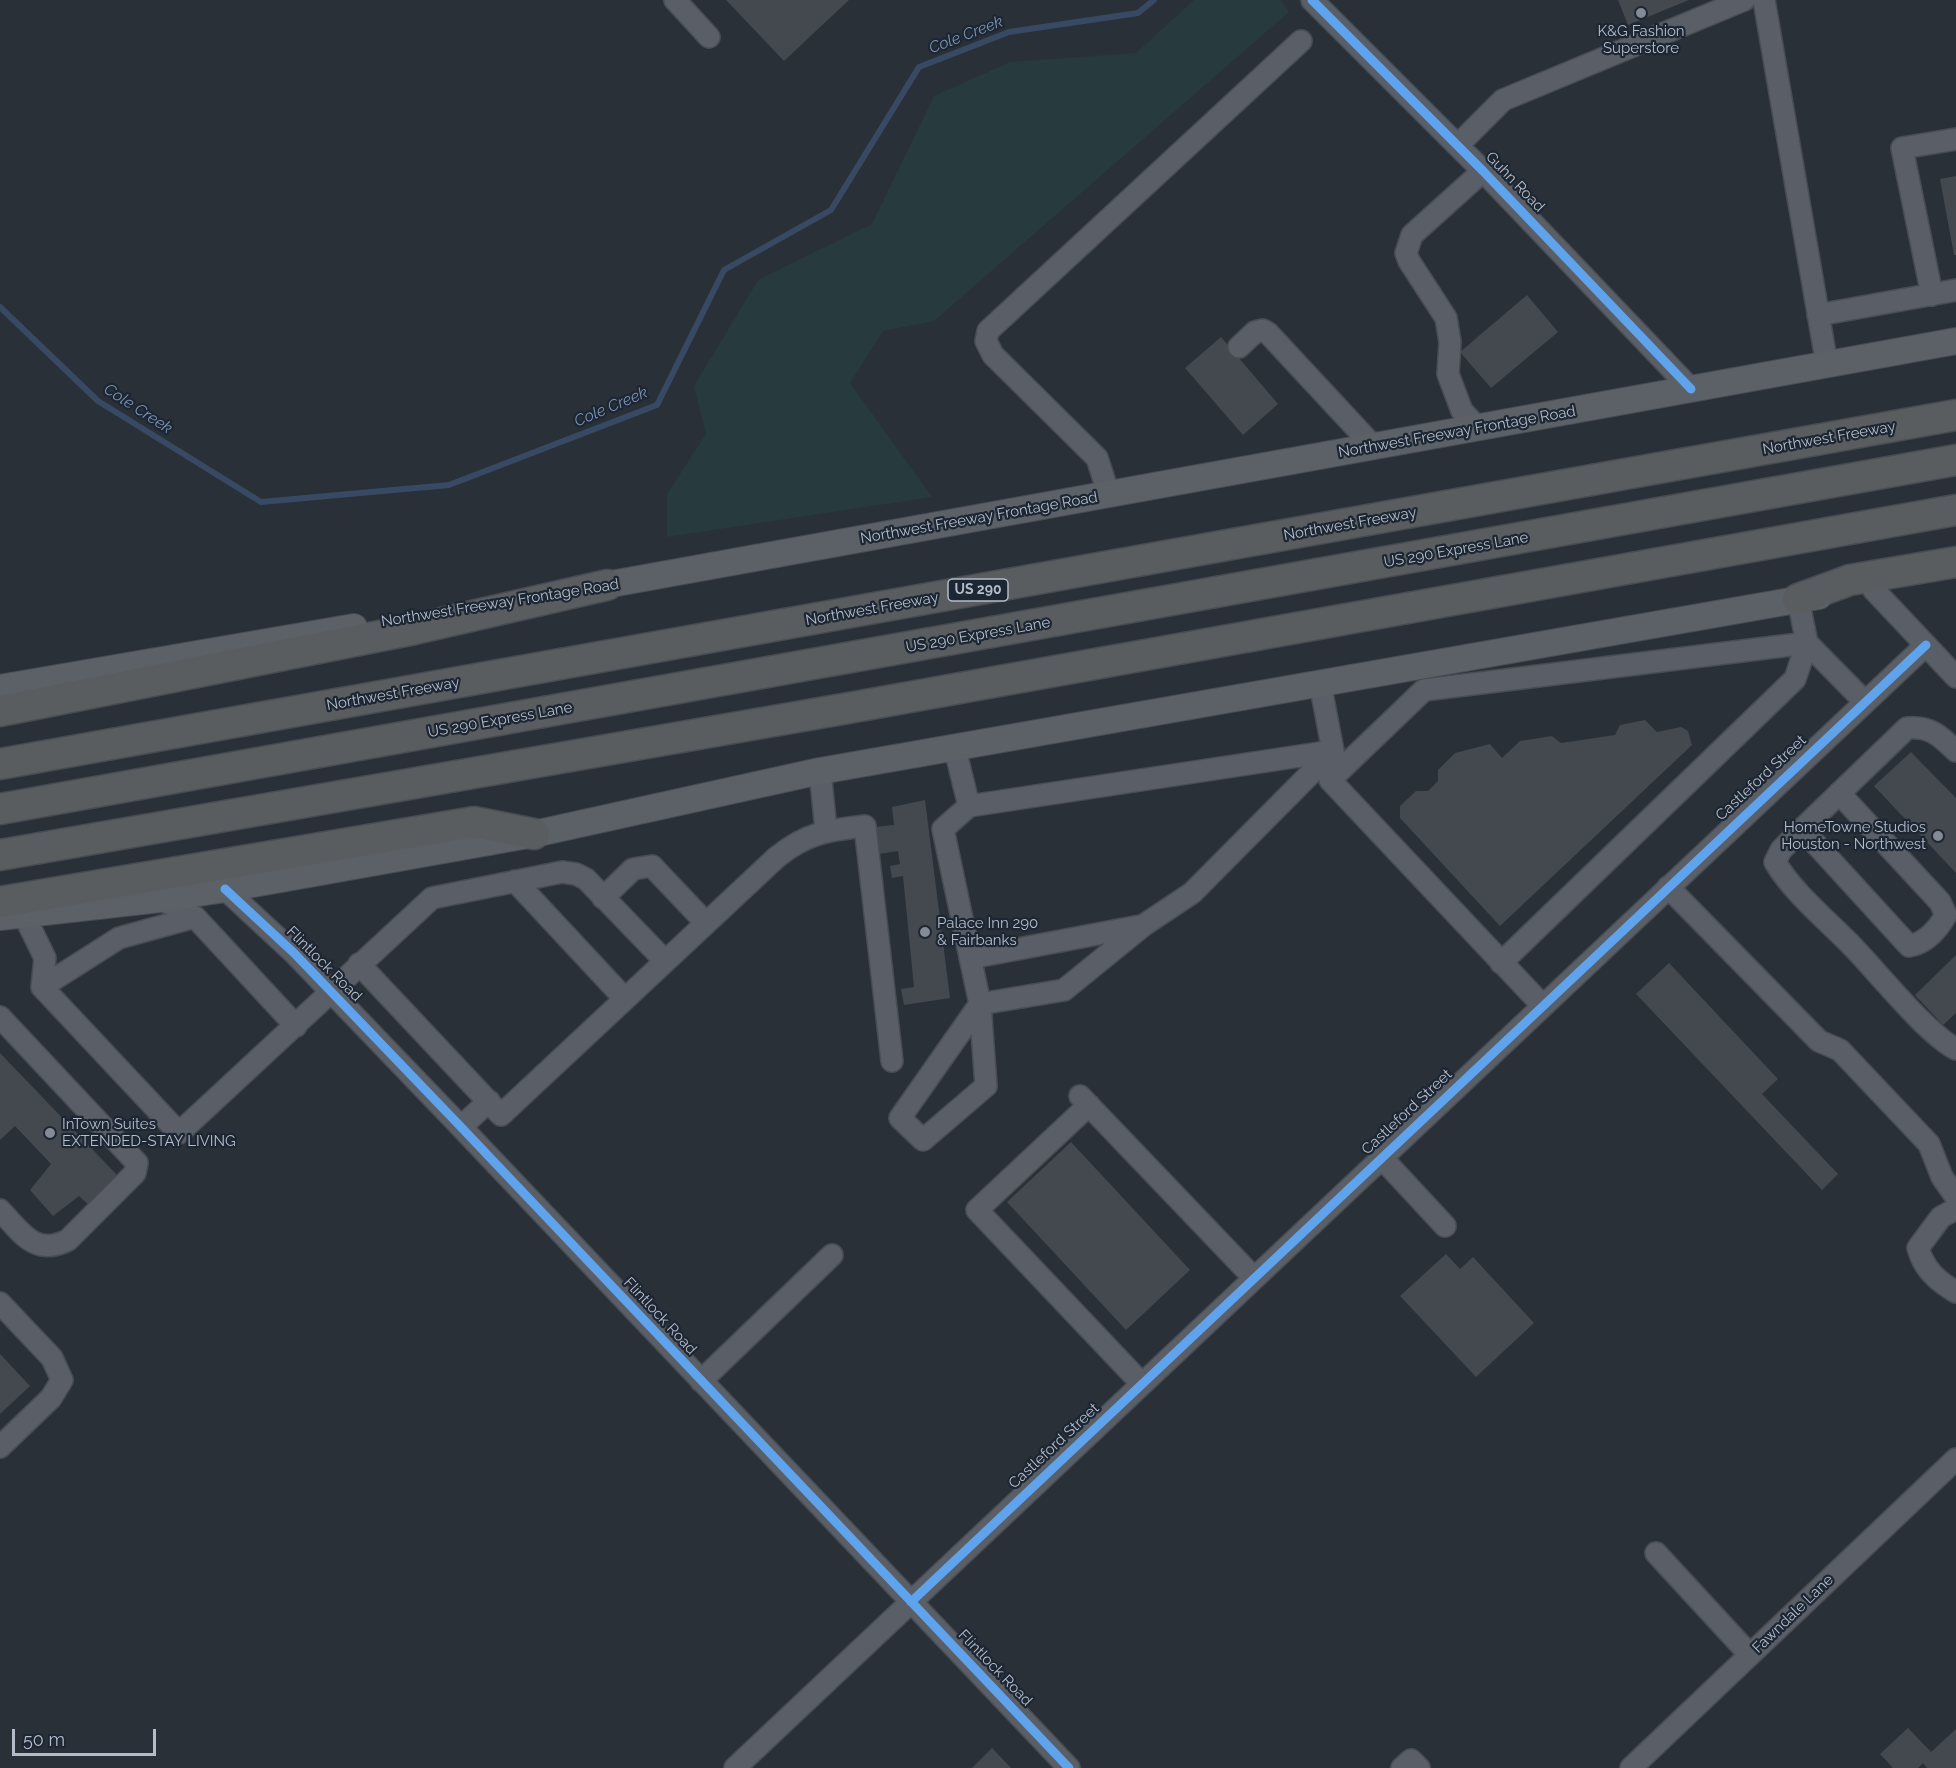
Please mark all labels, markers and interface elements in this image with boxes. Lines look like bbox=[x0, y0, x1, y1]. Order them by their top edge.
marker: K&G Fashion Superstore bbox=[1634, 6, 1648, 20]
water label: Cole Creek bbox=[926, 12, 1006, 58]
place label: K&G Fashion Superstore bbox=[1597, 22, 1685, 57]
street label: Guhn Road bbox=[1482, 148, 1548, 216]
water label: Cole Creek bbox=[100, 380, 176, 438]
water label: Cole Creek bbox=[571, 383, 651, 431]
street label: Northwest Freeway Frontage Road bbox=[1337, 402, 1577, 462]
street label: Northwest Freeway bbox=[1761, 417, 1897, 459]
street label: Northwest Freeway Frontage Road bbox=[859, 488, 1099, 548]
street label: Northwest Freeway bbox=[1282, 503, 1418, 545]
street label: US 290 Express Lane bbox=[1382, 528, 1530, 572]
street label: Northwest Freeway Frontage Road bbox=[380, 575, 620, 631]
road number: US 290 bbox=[948, 579, 1008, 601]
street label: Northwest Freeway bbox=[804, 588, 940, 630]
street label: US 290 Express Lane bbox=[904, 613, 1052, 657]
street label: Northwest Freeway bbox=[325, 673, 461, 715]
street label: US 290 Express Lane bbox=[426, 698, 574, 742]
street label: Castleford Street bbox=[1712, 732, 1810, 824]
place label: HomeTowne Studios Houston - Northwest bbox=[1781, 818, 1926, 853]
marker: HomeTowne Studios Houston - Northwest bbox=[1931, 829, 1945, 843]
place label: Palace Inn 290 & Fairbanks bbox=[937, 914, 1038, 949]
street label: Flintlock Road bbox=[283, 923, 365, 1005]
marker: Palace Inn 290 & Fairbanks bbox=[918, 925, 932, 939]
street label: Castleford Street bbox=[1358, 1066, 1456, 1158]
place label: InTown Suites EXTENDED-STAY LIVING bbox=[62, 1115, 236, 1150]
marker: InTown Suites EXTENDED-STAY LIVING bbox=[43, 1126, 57, 1140]
street label: Flintlock Road bbox=[620, 1274, 700, 1358]
street label: Castleford Street bbox=[1005, 1400, 1103, 1492]
street label: Fawndale Lane bbox=[1749, 1571, 1837, 1657]
street label: Flintlock Road bbox=[954, 1626, 1036, 1710]
scale bar bbox=[15, 1717, 159, 1755]
text: 50 m bbox=[23, 1729, 65, 1750]

